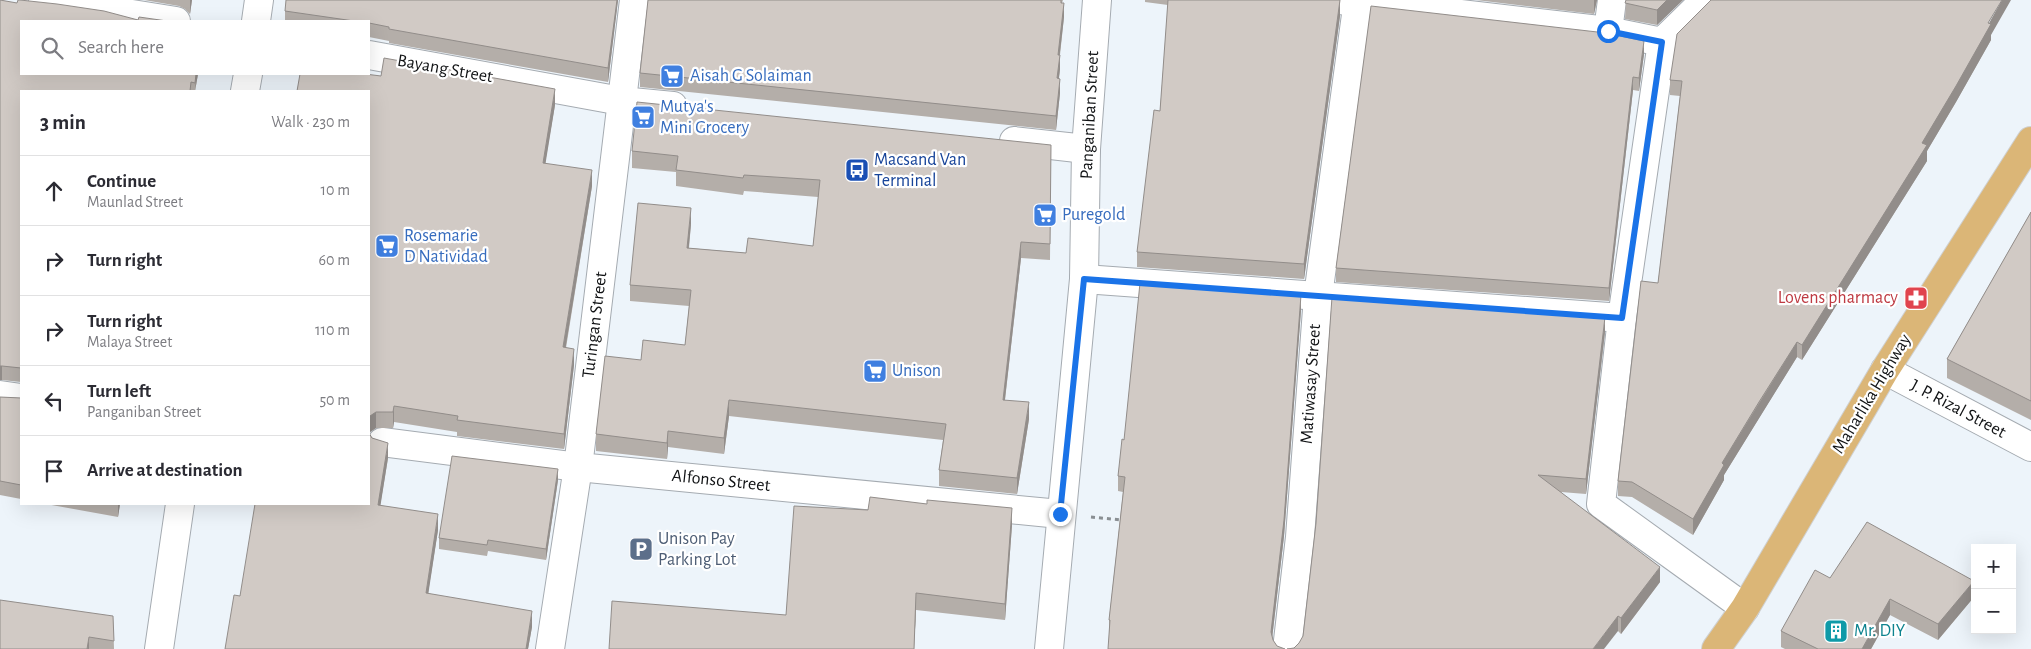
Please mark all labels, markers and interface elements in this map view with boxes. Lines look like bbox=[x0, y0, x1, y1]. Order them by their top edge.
search box bbox=[20, 20, 370, 75]
route start bbox=[1597, 20, 1620, 43]
icon: search bbox=[38, 34, 66, 62]
text: Search here bbox=[78, 38, 164, 57]
street label: Panganiban Street bbox=[1078, 50, 1102, 180]
street label: Bayang Street bbox=[396, 52, 494, 86]
supermarket icon: Aisah G Solaiman bbox=[659, 63, 685, 89]
place label: Aisah G Solaiman bbox=[690, 67, 812, 85]
place label: Mutya's Mini Grocery bbox=[660, 98, 750, 137]
supermarket icon: Mutya's Mini Grocery bbox=[630, 104, 656, 130]
text: 3 min bbox=[40, 112, 86, 133]
text: Walk · 230 m bbox=[271, 114, 350, 130]
place label: Macsand Van Terminal bbox=[874, 151, 966, 190]
bus stop icon: Macsand Van Terminal bbox=[844, 157, 870, 183]
text: Continue bbox=[87, 172, 156, 191]
icon: ahead bbox=[40, 177, 68, 205]
text: 10 m bbox=[321, 182, 350, 198]
text: Maunlad Street bbox=[87, 194, 183, 210]
supermarket icon: Puregold bbox=[1032, 202, 1058, 228]
place label: Puregold bbox=[1062, 206, 1125, 224]
place label: Rosemarie D Natividad bbox=[404, 227, 488, 266]
supermarket icon: Rosemarie D Natividad bbox=[374, 233, 400, 259]
icon: right bbox=[40, 247, 68, 275]
text: Turn right bbox=[87, 251, 162, 270]
text: 60 m bbox=[319, 252, 350, 268]
street label: Turingan Street bbox=[580, 270, 610, 379]
pharmacy icon: Lovens pharmacy bbox=[1903, 285, 1929, 311]
place label: Lovens pharmacy bbox=[1778, 289, 1898, 307]
text: Turn right bbox=[87, 312, 162, 331]
icon: right bbox=[40, 317, 68, 345]
text: 110 m bbox=[315, 322, 350, 338]
street label: Matiwasay Street bbox=[1298, 323, 1324, 445]
street label: Maharlika Highway bbox=[1829, 331, 1915, 457]
text: Malaya Street bbox=[87, 334, 172, 350]
supermarket icon: Unison bbox=[862, 358, 888, 384]
place label: Unison bbox=[892, 362, 941, 380]
street label: J. P. Rizal Street bbox=[1907, 376, 2009, 442]
text: Turn left bbox=[87, 382, 151, 401]
icon: left bbox=[40, 387, 68, 415]
text: 50 m bbox=[319, 392, 350, 408]
text: Panganiban Street bbox=[87, 404, 201, 420]
icon: arrive bbox=[40, 457, 68, 485]
text: Arrive at destination bbox=[87, 461, 243, 480]
street label: Alfonso Street bbox=[671, 467, 771, 495]
route end bbox=[1049, 503, 1072, 526]
place label: Unison Pay Parking Lot bbox=[658, 530, 737, 569]
parking icon: Unison Pay Parking Lot bbox=[628, 536, 654, 562]
map controls bbox=[1971, 544, 2016, 634]
button: + bbox=[1971, 544, 2016, 589]
button: − bbox=[1971, 589, 2016, 634]
building icon: Mr. DIY bbox=[1823, 618, 1849, 644]
place label: Mr. DIY bbox=[1854, 622, 1906, 640]

